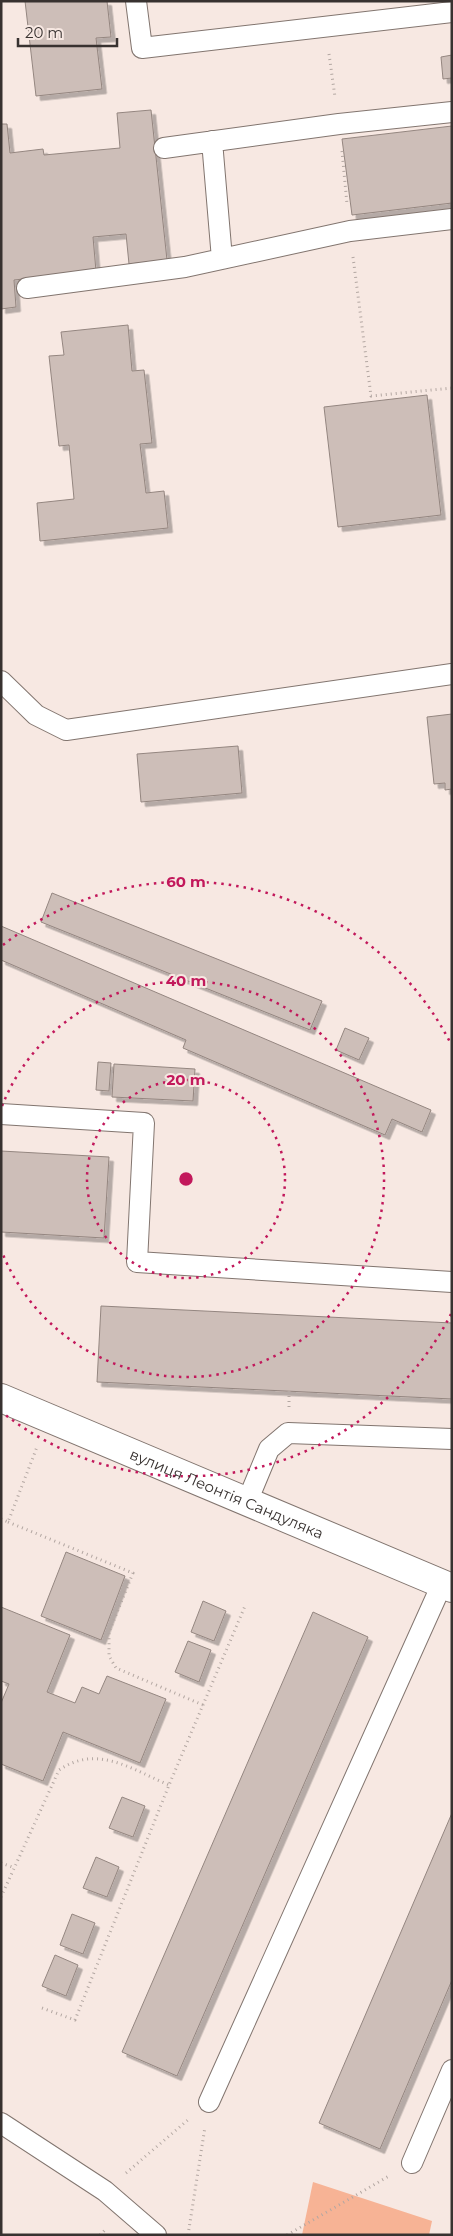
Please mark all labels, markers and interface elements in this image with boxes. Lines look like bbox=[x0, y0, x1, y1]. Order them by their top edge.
scale bar bbox=[18, 15, 116, 47]
text: 20 m bbox=[25, 23, 63, 42]
text: 60 m bbox=[166, 872, 206, 891]
text: 40 m bbox=[166, 971, 206, 990]
text: 20 m bbox=[166, 1070, 206, 1089]
centre of rings bbox=[177, 1170, 195, 1188]
street label: вулиця Леонтія Сандуляка bbox=[127, 1444, 327, 1542]

